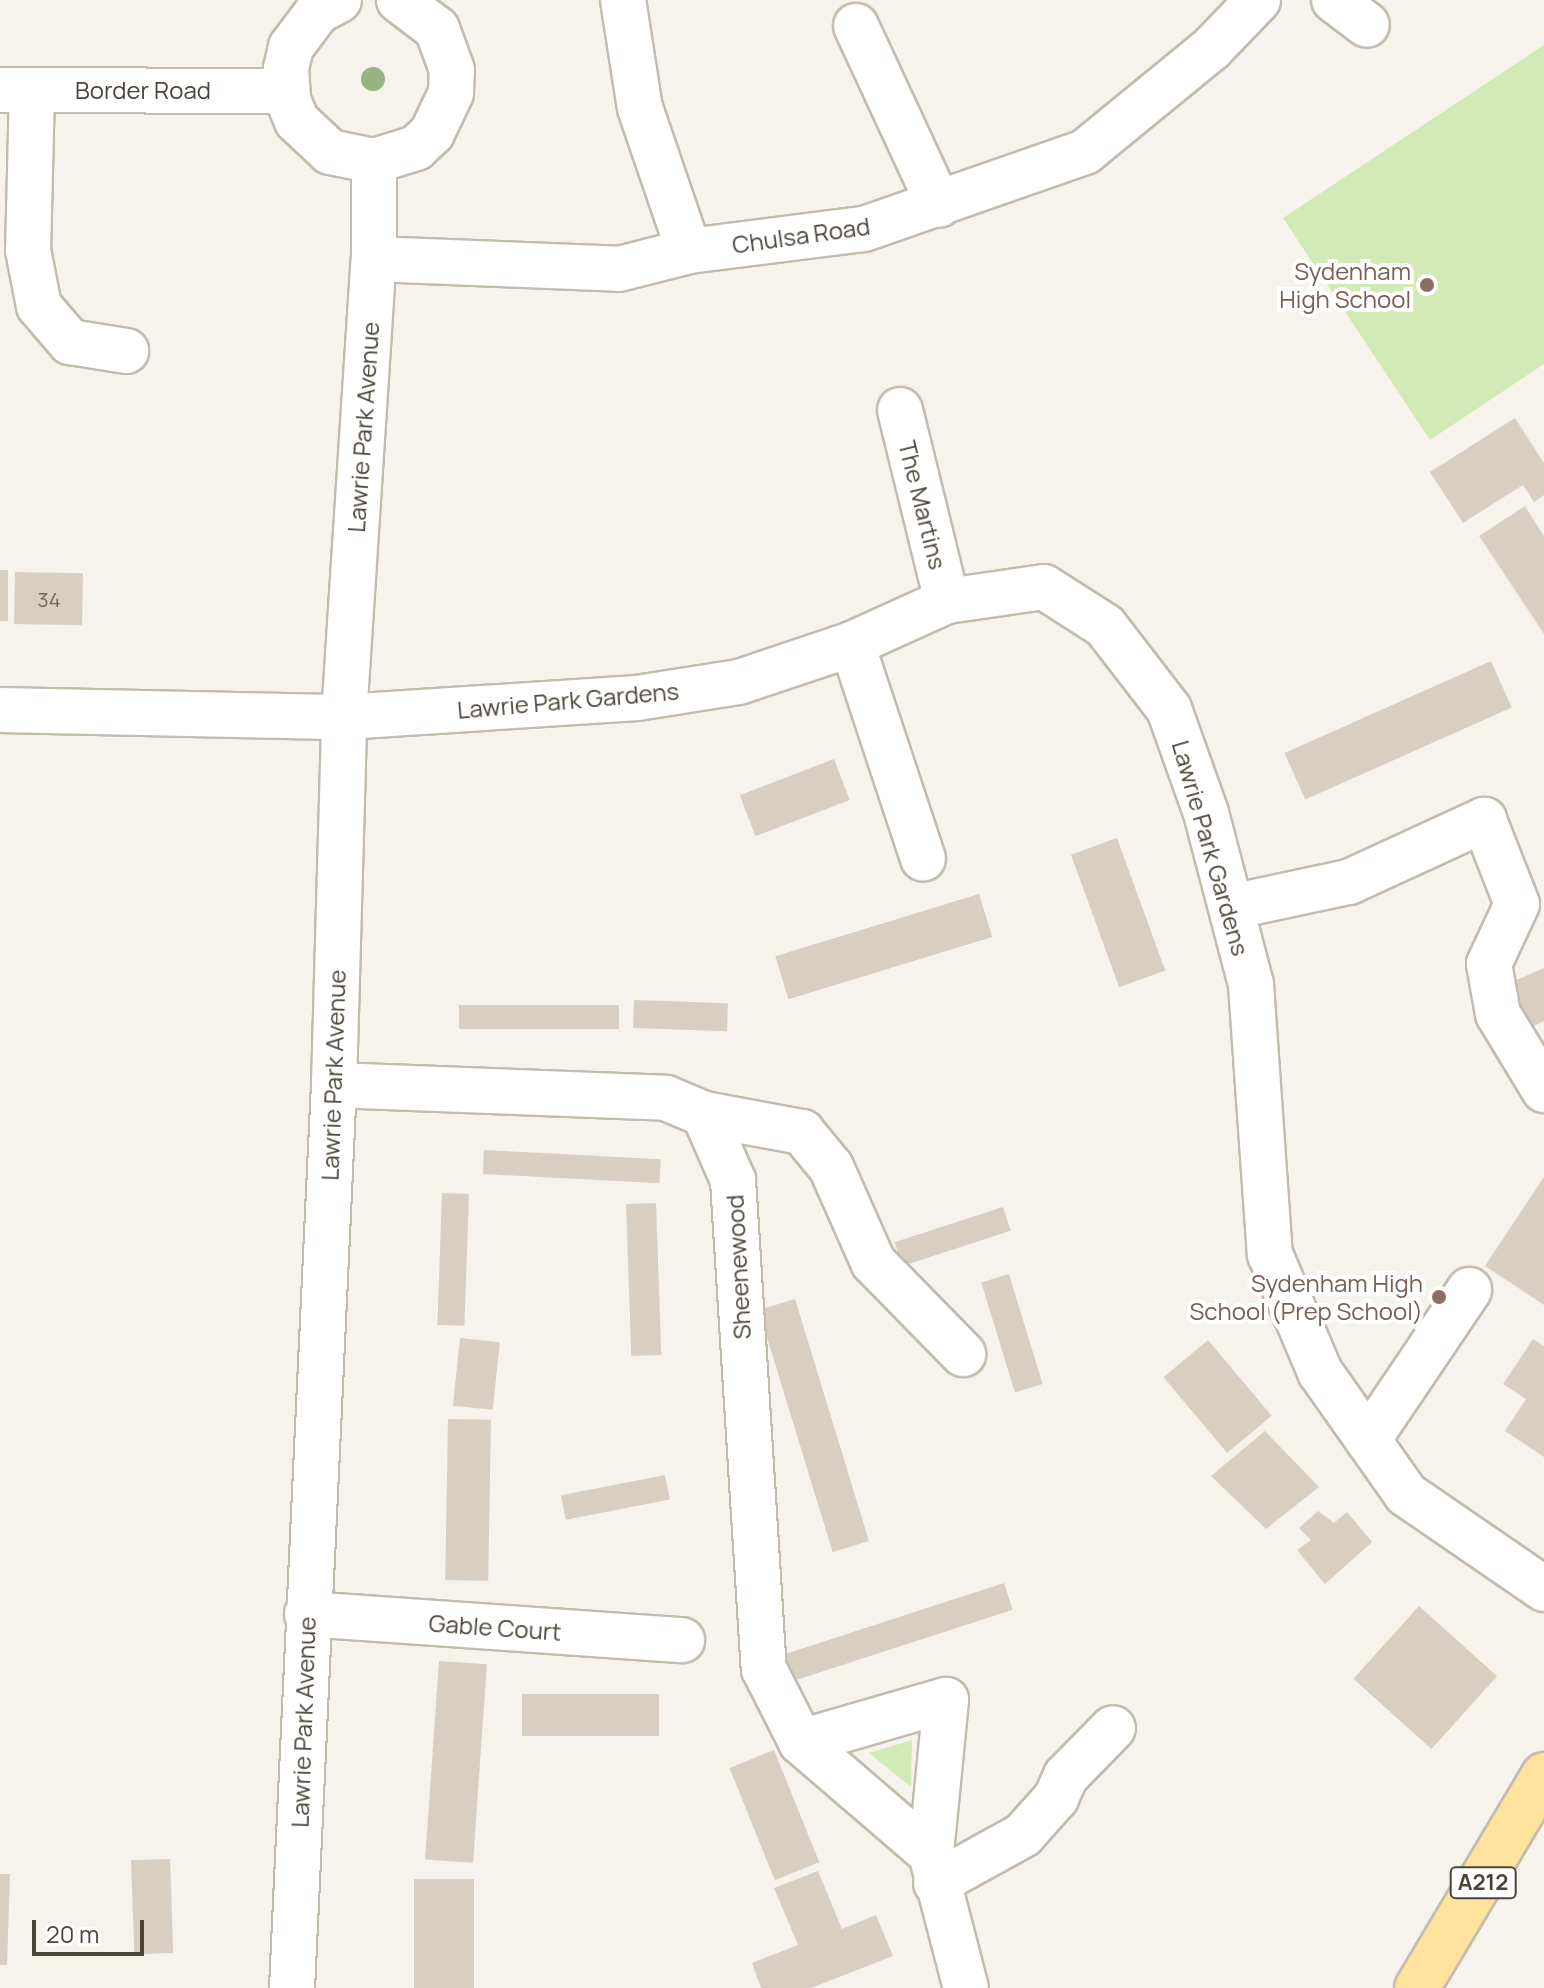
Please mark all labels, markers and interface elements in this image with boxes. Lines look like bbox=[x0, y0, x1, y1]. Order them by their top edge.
street label: Border Road bbox=[75, 76, 211, 104]
street label: Chulsa Road bbox=[730, 211, 872, 259]
place label: Sydenham High School bbox=[1279, 257, 1411, 313]
marker: Sydenham High School bbox=[1418, 276, 1436, 294]
street label: Lawrie Park Avenue bbox=[341, 321, 385, 533]
street label: The Martins bbox=[893, 438, 953, 572]
house number: 34 bbox=[38, 587, 60, 611]
street label: Lawrie Park Gardens bbox=[456, 676, 680, 724]
street label: Lawrie Park Gardens bbox=[1166, 737, 1256, 959]
street label: Lawrie Park Avenue bbox=[315, 969, 351, 1181]
street label: Sheenewood bbox=[720, 1194, 756, 1340]
place label: Sydenham High School (Prep School) bbox=[1190, 1269, 1423, 1325]
marker: Sydenham High School (Prep School) bbox=[1430, 1288, 1448, 1306]
street label: Gable Court bbox=[428, 1608, 562, 1646]
street label: Lawrie Park Avenue bbox=[285, 1616, 321, 1828]
road number: A212 bbox=[1449, 1865, 1517, 1901]
scale bar bbox=[36, 1904, 148, 1954]
text: 20 m bbox=[46, 1917, 99, 1950]

